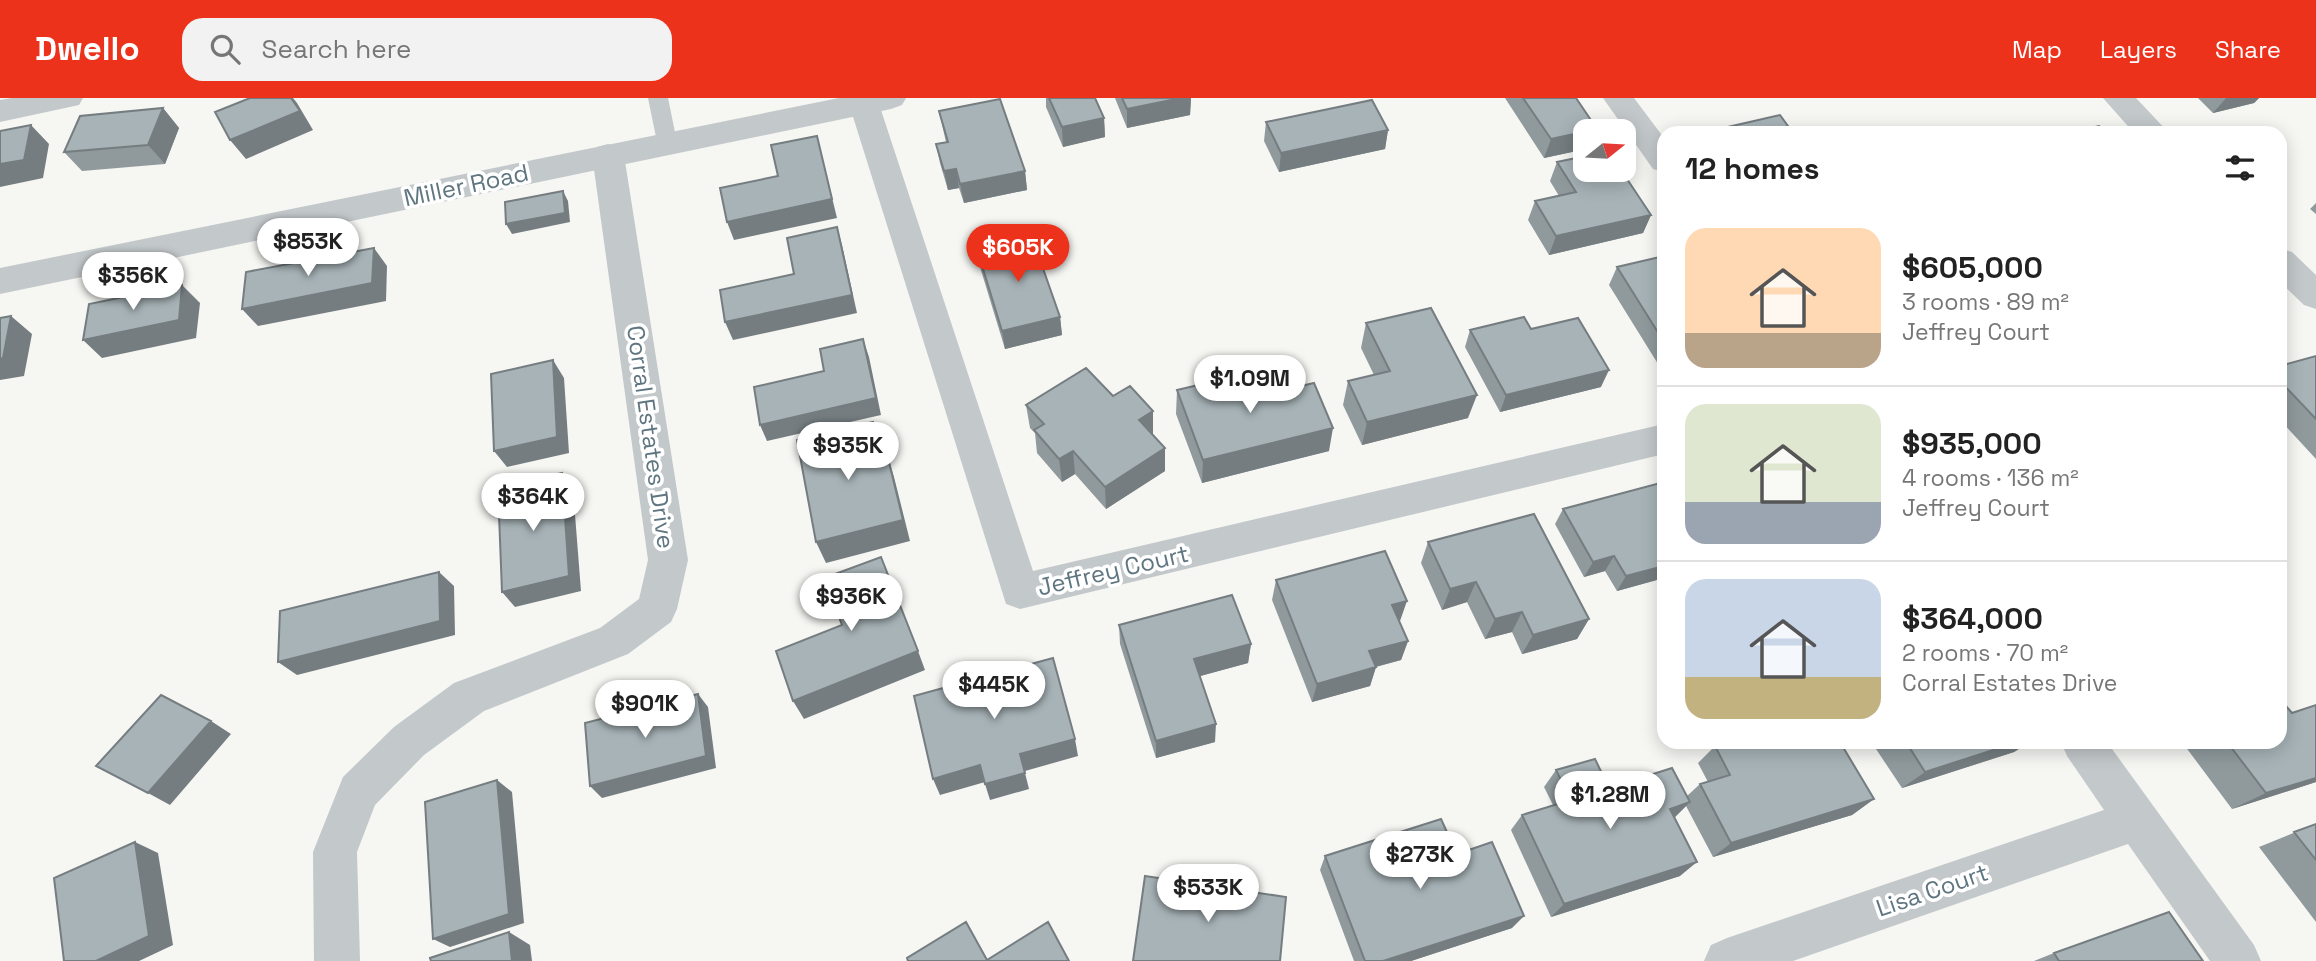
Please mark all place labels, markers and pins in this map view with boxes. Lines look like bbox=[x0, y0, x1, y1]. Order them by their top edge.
pin: $853K bbox=[259, 218, 357, 278]
pin: $605K bbox=[969, 225, 1067, 284]
pin: $356K bbox=[84, 252, 182, 312]
pin: $1.09M bbox=[1193, 356, 1307, 415]
pin: $935K bbox=[799, 422, 897, 482]
pin: $364K bbox=[484, 474, 582, 533]
pin: $936K bbox=[802, 574, 900, 633]
pin: $445K bbox=[945, 662, 1043, 721]
pin: $901K bbox=[596, 680, 694, 740]
pin: $1.28M bbox=[1553, 772, 1667, 831]
pin: $273K bbox=[1371, 832, 1469, 891]
pin: $533K bbox=[1159, 864, 1257, 924]

